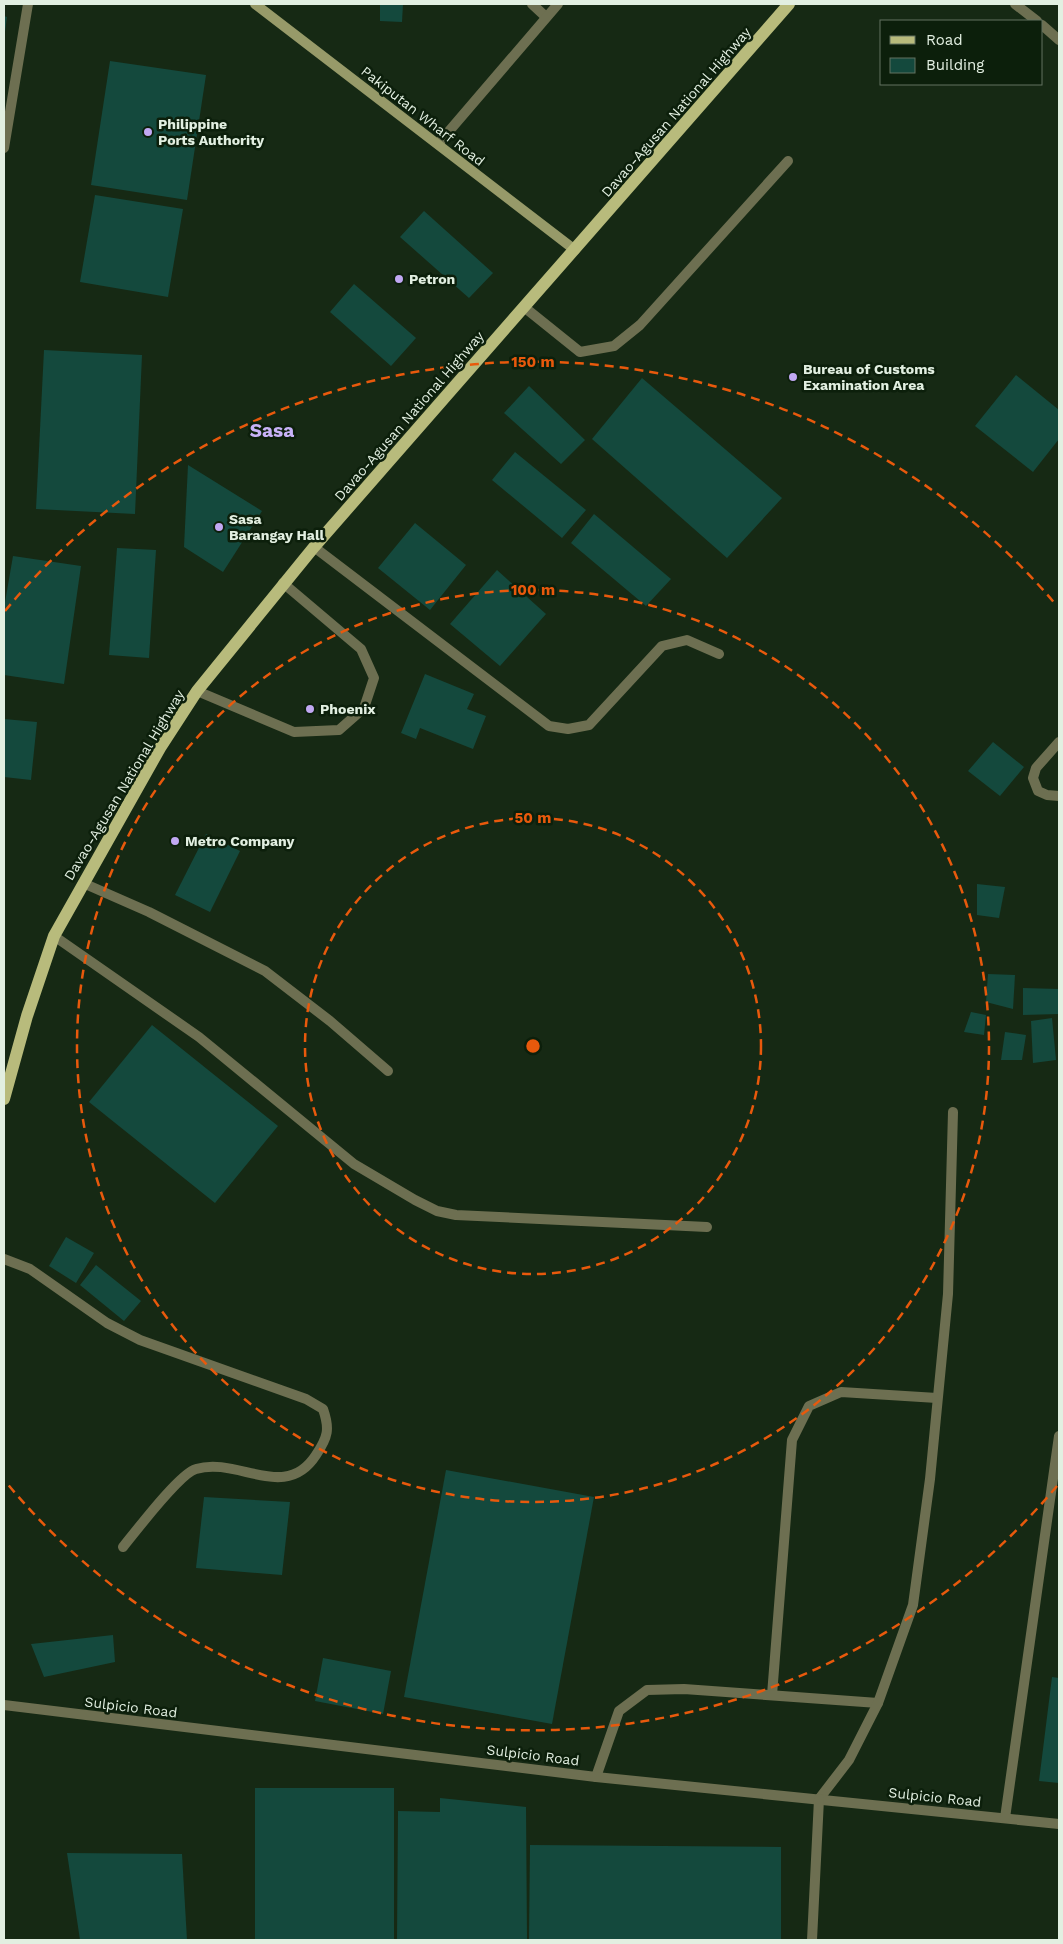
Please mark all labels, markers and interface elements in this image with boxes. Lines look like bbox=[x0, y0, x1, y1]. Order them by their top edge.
legend bbox=[880, 20, 1043, 85]
street label: Davao-Agusan National Highway bbox=[598, 23, 755, 200]
text: Road bbox=[926, 31, 963, 49]
text: Building bbox=[926, 56, 984, 74]
street label: Pakiputan Wharf Road bbox=[358, 63, 488, 169]
place label: Philippine Ports Authority bbox=[158, 116, 264, 148]
marker: Philippine Ports Authority bbox=[142, 126, 154, 138]
place label: Petron bbox=[409, 271, 455, 287]
marker: Petron bbox=[393, 273, 405, 285]
street label: Davao-Agusan National Highway bbox=[331, 327, 488, 504]
text: 150 m bbox=[511, 353, 555, 371]
place label: Bureau of Customs Examination Area bbox=[803, 361, 935, 393]
marker: Bureau of Customs Examination Area bbox=[787, 371, 799, 383]
district label: Sasa bbox=[250, 419, 294, 442]
place label: Sasa Barangay Hall bbox=[229, 511, 325, 543]
marker: Sasa Barangay Hall bbox=[213, 521, 225, 533]
text: 100 m bbox=[511, 581, 555, 599]
street label: Davao-Agusan National Highway bbox=[61, 686, 188, 883]
place label: Phoenix bbox=[320, 701, 376, 717]
marker: Phoenix bbox=[304, 703, 316, 715]
text: 50 m bbox=[515, 809, 551, 827]
place label: Metro Company bbox=[185, 833, 294, 849]
marker: Metro Company bbox=[169, 835, 181, 847]
centre of rings bbox=[524, 1037, 542, 1055]
street label: Sulpicio Road bbox=[84, 1693, 178, 1721]
street label: Sulpicio Road bbox=[486, 1741, 580, 1769]
street label: Sulpicio Road bbox=[888, 1784, 982, 1810]

